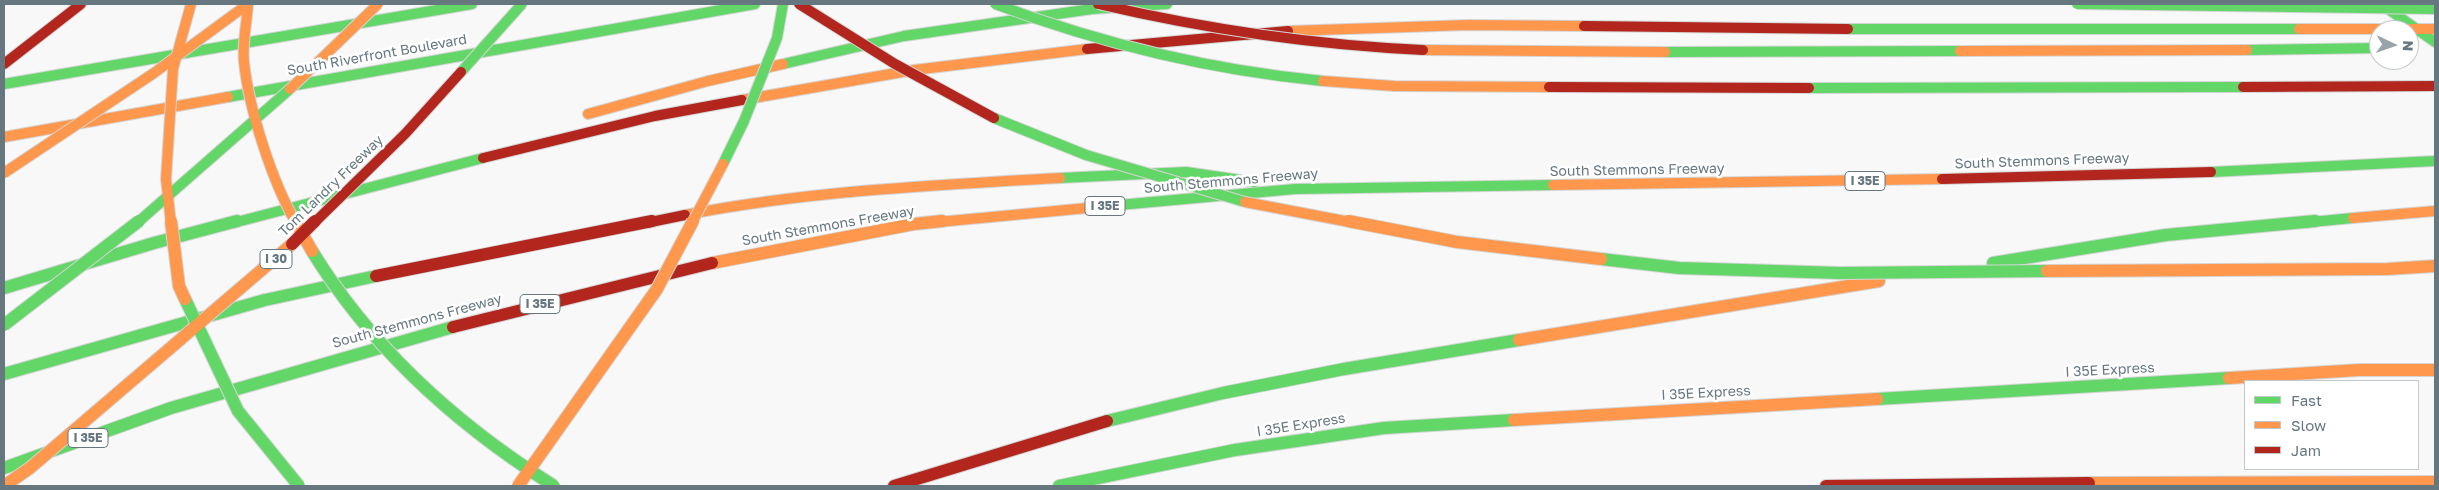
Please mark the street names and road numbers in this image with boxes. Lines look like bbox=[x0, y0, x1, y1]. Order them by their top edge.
street label: South Riverfront Boulevard bbox=[286, 31, 468, 79]
street label: Tom Landry Freeway bbox=[275, 132, 387, 240]
street label: South Stemmons Freeway bbox=[1954, 150, 2130, 172]
street label: South Stemmons Freeway bbox=[1549, 160, 1725, 180]
street label: South Stemmons Freeway bbox=[1143, 165, 1319, 197]
road number: I 35E bbox=[1845, 172, 1885, 190]
road number: I 35E bbox=[1085, 197, 1125, 216]
street label: South Stemmons Freeway bbox=[740, 203, 916, 249]
road number: I 30 bbox=[260, 250, 292, 268]
street label: South Stemmons Freeway bbox=[330, 290, 504, 352]
road number: I 35E bbox=[520, 294, 560, 314]
street label: I 35E Express bbox=[2065, 359, 2155, 381]
street label: I 35E Express bbox=[1661, 382, 1751, 404]
street label: I 35E Express bbox=[1256, 410, 1346, 440]
road number: I 35E bbox=[68, 428, 108, 448]

